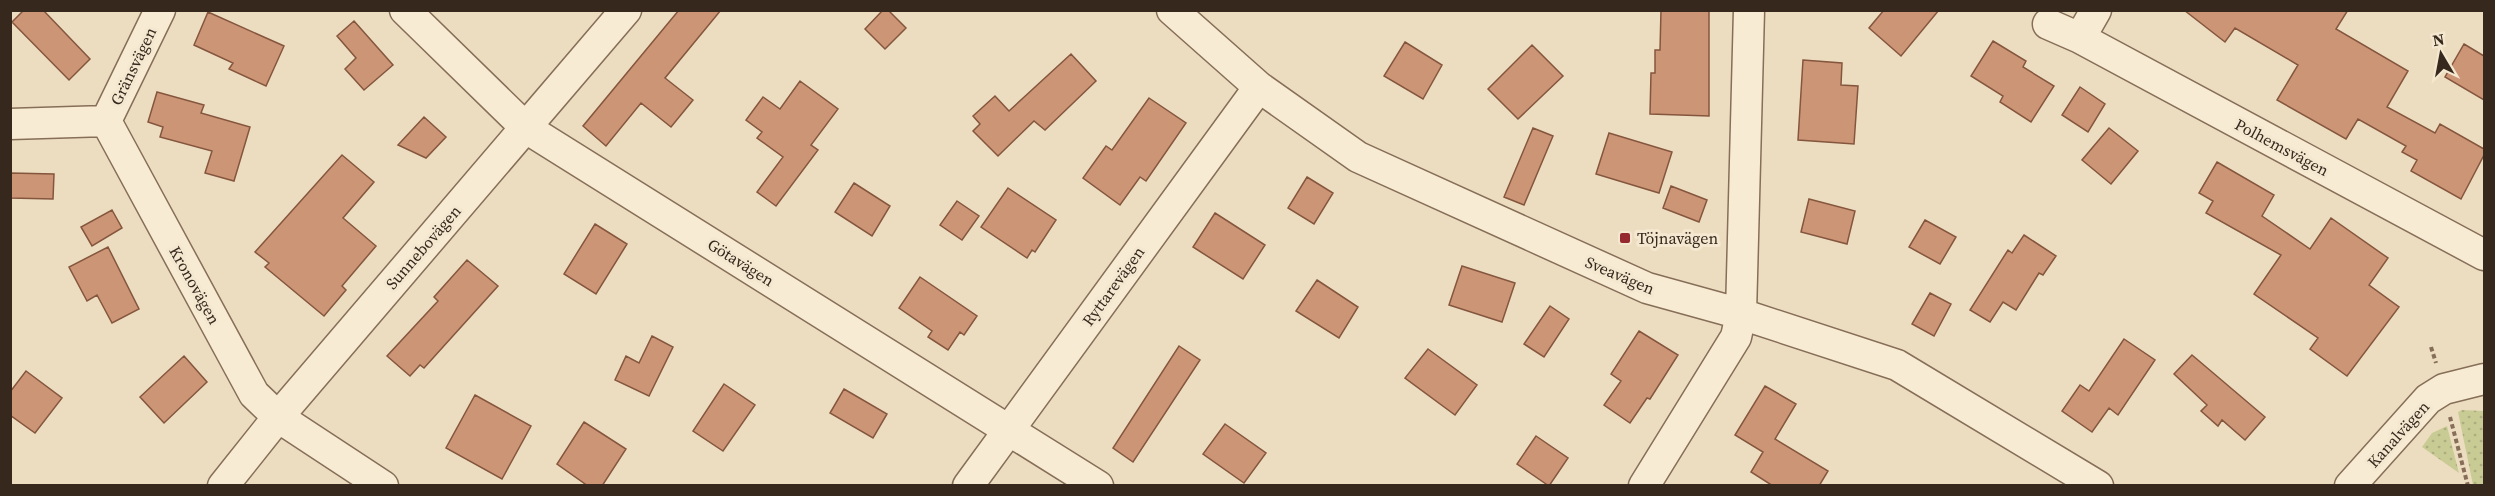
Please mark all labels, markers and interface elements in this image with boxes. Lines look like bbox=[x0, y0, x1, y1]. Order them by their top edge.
street label: Gränsvägen bbox=[105, 23, 161, 109]
north arrow bbox=[2411, 24, 2471, 84]
text: N bbox=[2431, 27, 2446, 51]
street label: Polhemsvägen bbox=[2231, 113, 2333, 181]
street label: Sunnebovägen bbox=[380, 200, 466, 294]
place label: Töjnavägen bbox=[1637, 227, 1718, 249]
marker: Töjnavägen bbox=[1618, 231, 1632, 245]
street label: Götavägen bbox=[704, 233, 779, 291]
street label: Ryttarevägen bbox=[1077, 241, 1150, 330]
street label: Kronovägen bbox=[164, 242, 226, 328]
street label: Sveavägen bbox=[1582, 251, 1658, 300]
street label: Kanalvägen bbox=[2362, 396, 2434, 472]

